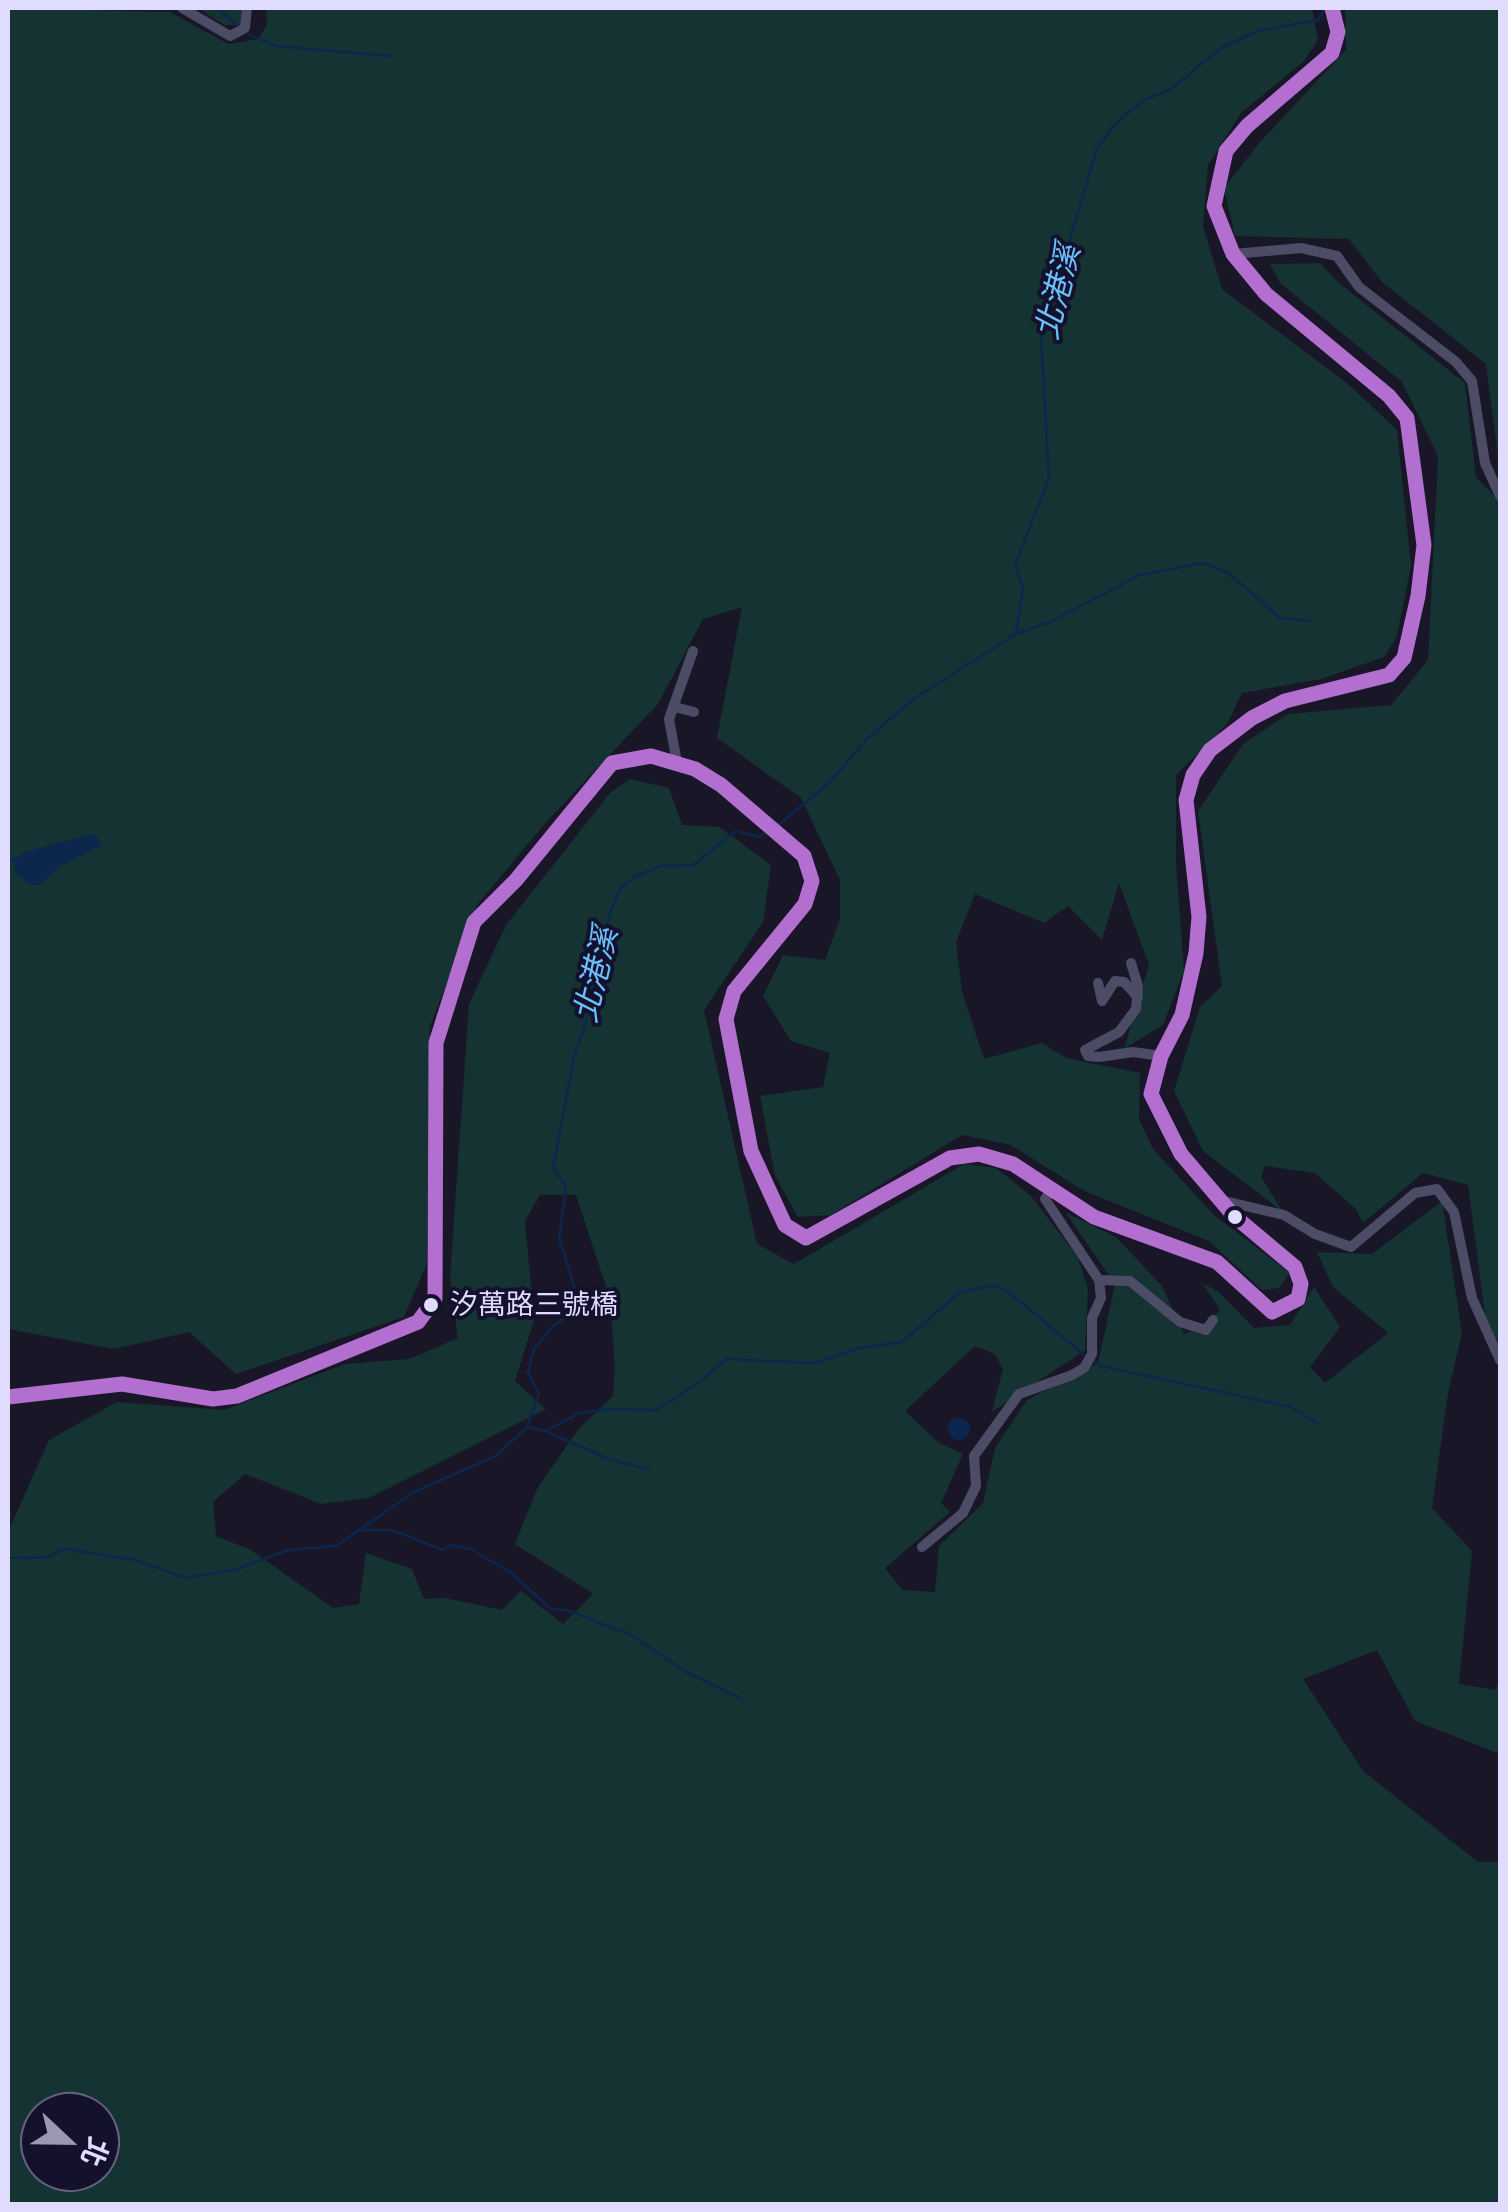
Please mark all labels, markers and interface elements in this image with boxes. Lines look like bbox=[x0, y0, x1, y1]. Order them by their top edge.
water label: 北港溪 bbox=[1028, 241, 1088, 343]
water label: 北港溪 bbox=[566, 924, 626, 1026]
unlabelled marker bbox=[1225, 1207, 1245, 1227]
place label: 汐萬路三號橋 bbox=[450, 1288, 618, 1322]
marker: 汐萬路三號橋 bbox=[421, 1295, 441, 1315]
north arrow bbox=[20, 2092, 120, 2192]
text: 北 bbox=[75, 2133, 117, 2172]

